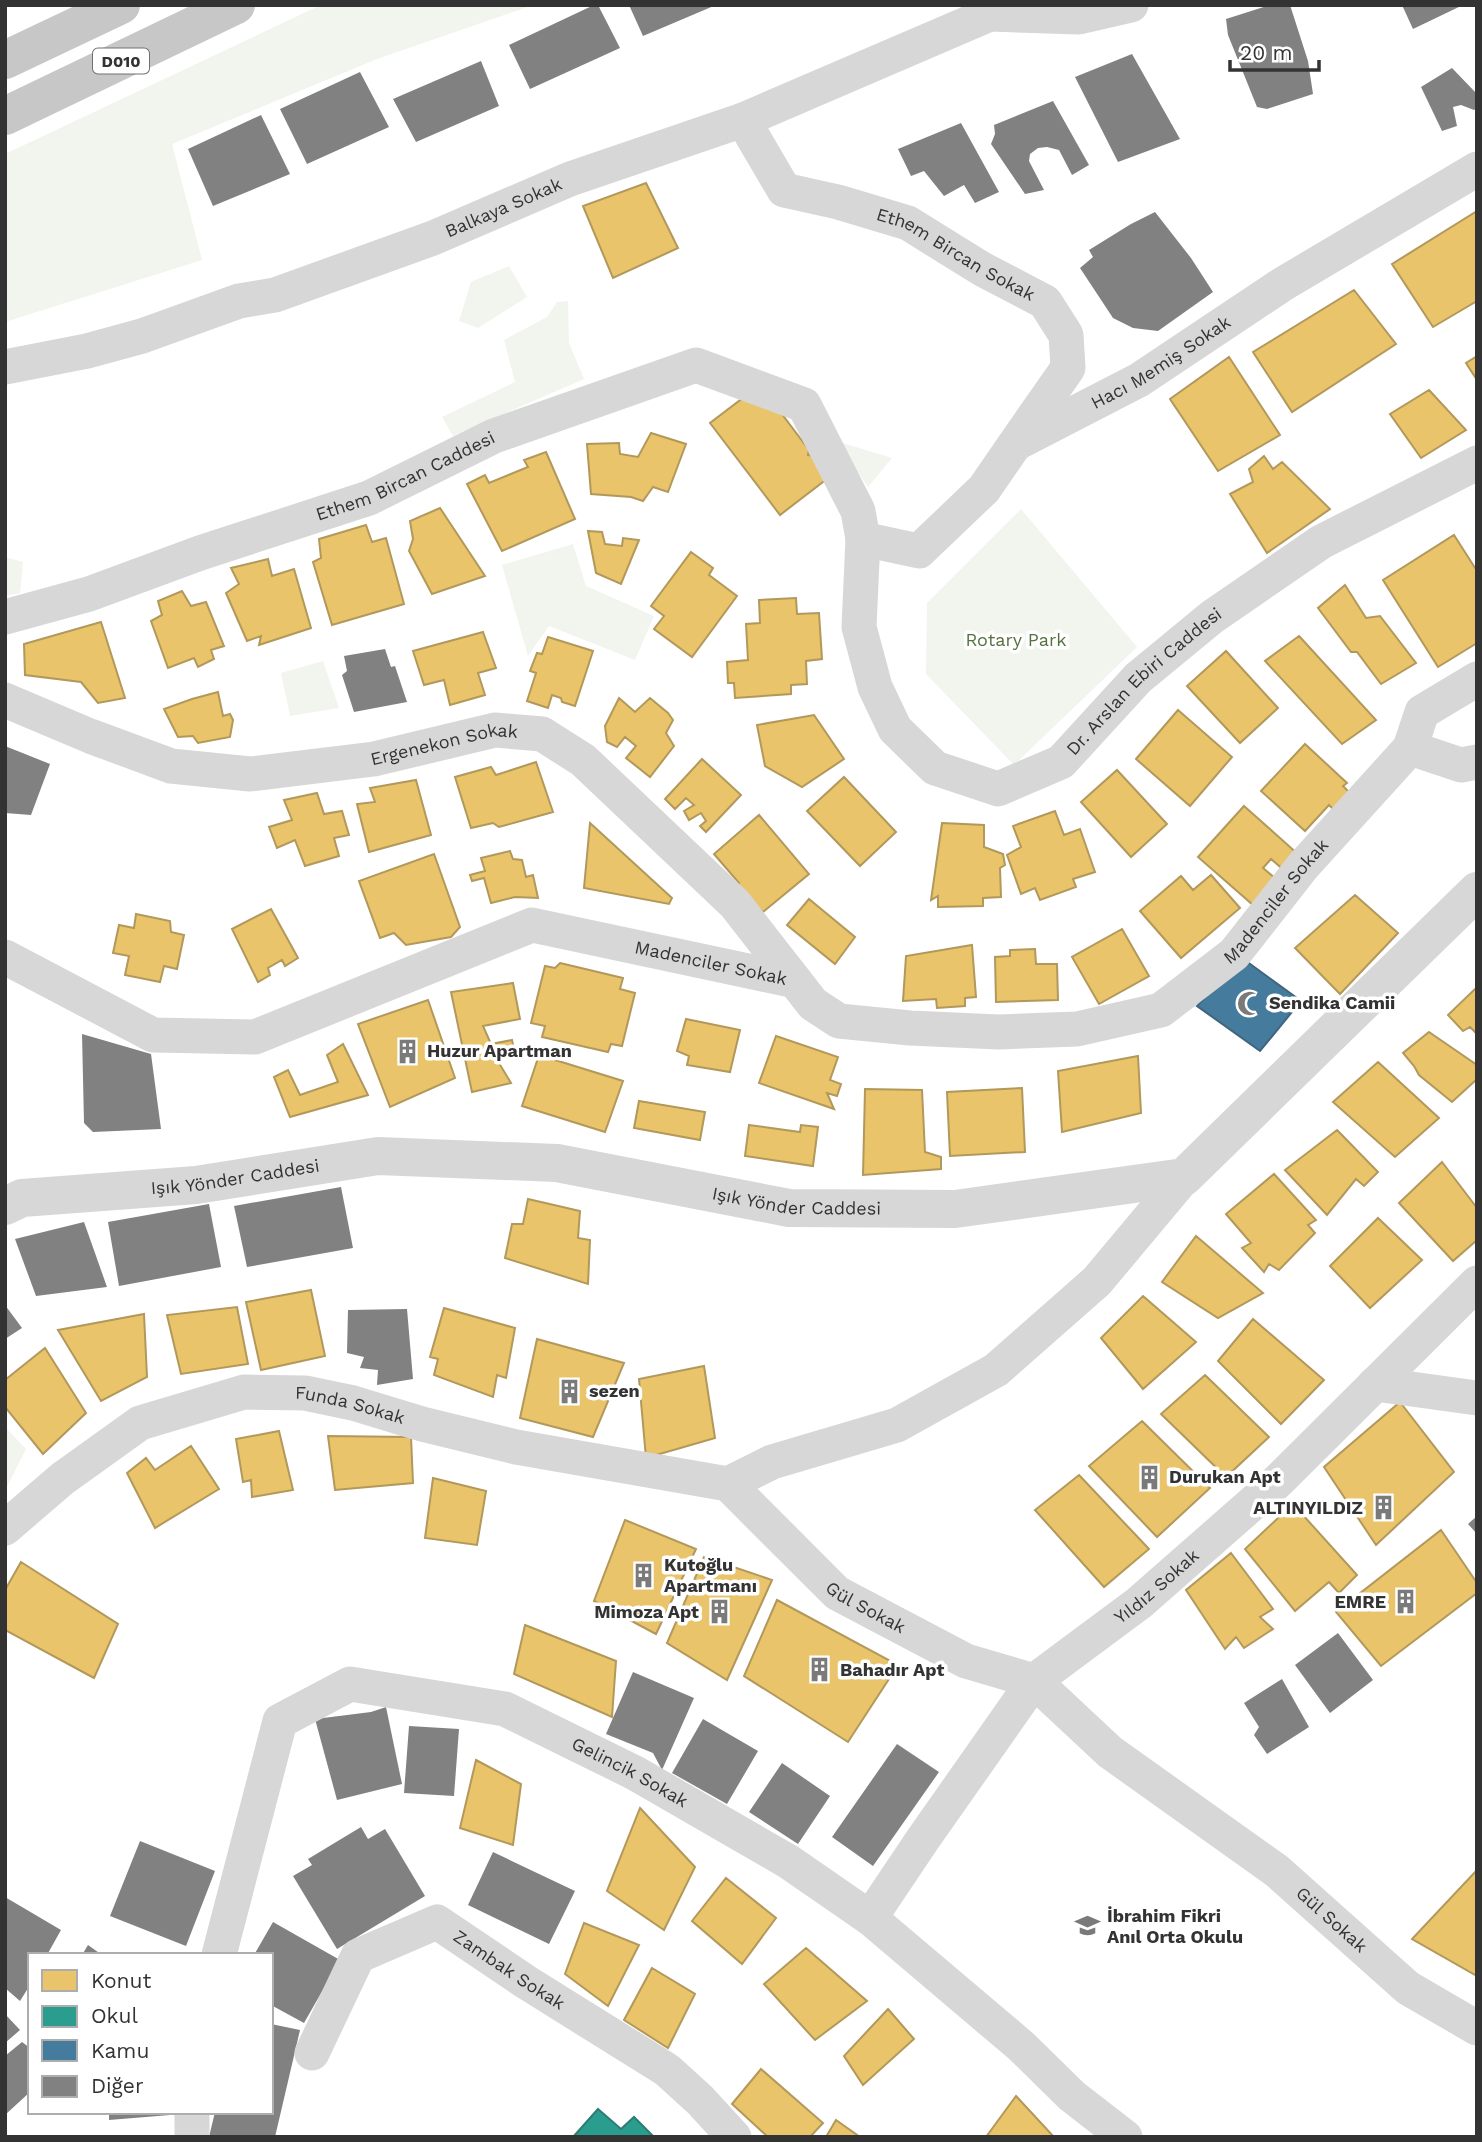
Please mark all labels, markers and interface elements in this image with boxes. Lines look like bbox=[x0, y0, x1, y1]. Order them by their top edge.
scale bar bbox=[1230, 28, 1319, 72]
text: 20 m bbox=[1240, 40, 1292, 65]
road number: D010 bbox=[93, 48, 149, 74]
street label: Balkaya Sokak bbox=[442, 173, 565, 242]
street label: Ethem Bircan Sokak bbox=[874, 203, 1039, 305]
street label: Hacı Memiş Sokak bbox=[1087, 311, 1234, 413]
street label: Ethem Bircan Caddesi bbox=[313, 426, 498, 525]
street label: Dr. Arslan Ebiri Caddesi bbox=[1062, 603, 1225, 759]
park label: Rotary Park bbox=[965, 629, 1067, 650]
street label: Ergenekon Sokak bbox=[368, 719, 519, 770]
street label: Madenciler Sokak bbox=[1219, 834, 1332, 968]
street label: Madenciler Sokak bbox=[633, 936, 789, 989]
mosque icon: Sendika Camii bbox=[1235, 989, 1263, 1017]
place label: Sendika Camii bbox=[1269, 992, 1395, 1013]
building icon: Huzur Apartman bbox=[393, 1037, 421, 1065]
place label: Huzur Apartman bbox=[427, 1040, 572, 1061]
street label: Işık Yönder Caddesi bbox=[150, 1154, 321, 1198]
street label: Işık Yönder Caddesi bbox=[710, 1182, 881, 1219]
building icon: sezen bbox=[555, 1377, 583, 1405]
place label: sezen bbox=[589, 1380, 640, 1401]
street label: Funda Sokak bbox=[295, 1382, 407, 1428]
building icon: Durukan Apt bbox=[1135, 1463, 1163, 1491]
place label: Durukan Apt bbox=[1169, 1466, 1281, 1487]
building icon: ALTINYILDIZ bbox=[1369, 1494, 1397, 1522]
place label: ALTINYILDIZ bbox=[1253, 1497, 1363, 1518]
street label: Yıldız Sokak bbox=[1110, 1545, 1203, 1628]
place label: Kutoğlu Apartmanı bbox=[664, 1554, 757, 1596]
building icon: Kutoğlu Apartmanı bbox=[630, 1561, 658, 1589]
street label: Gül Sokak bbox=[821, 1577, 909, 1637]
building icon: EMRE bbox=[1392, 1588, 1420, 1616]
place label: EMRE bbox=[1335, 1591, 1386, 1612]
building icon: Mimoza Apt bbox=[705, 1598, 733, 1626]
place label: Mimoza Apt bbox=[594, 1601, 699, 1622]
building icon: Bahadır Apt bbox=[806, 1656, 834, 1684]
place label: Bahadır Apt bbox=[840, 1659, 944, 1680]
street label: Gelincik Sokak bbox=[569, 1733, 692, 1811]
street label: Gül Sokak bbox=[1292, 1882, 1372, 1956]
place label: İbrahim Fikri Anıl Orta Okulu bbox=[1107, 1905, 1243, 1947]
school or university icon: İbrahim Fikri Anıl Orta Okulu bbox=[1073, 1912, 1101, 1940]
street label: Zambak Sokak bbox=[450, 1925, 569, 2014]
legend bbox=[28, 1953, 273, 2114]
text: Konut bbox=[91, 1968, 151, 1993]
text: Okul bbox=[91, 2003, 138, 2028]
text: Kamu bbox=[91, 2038, 149, 2063]
text: Diğer bbox=[91, 2073, 144, 2098]

